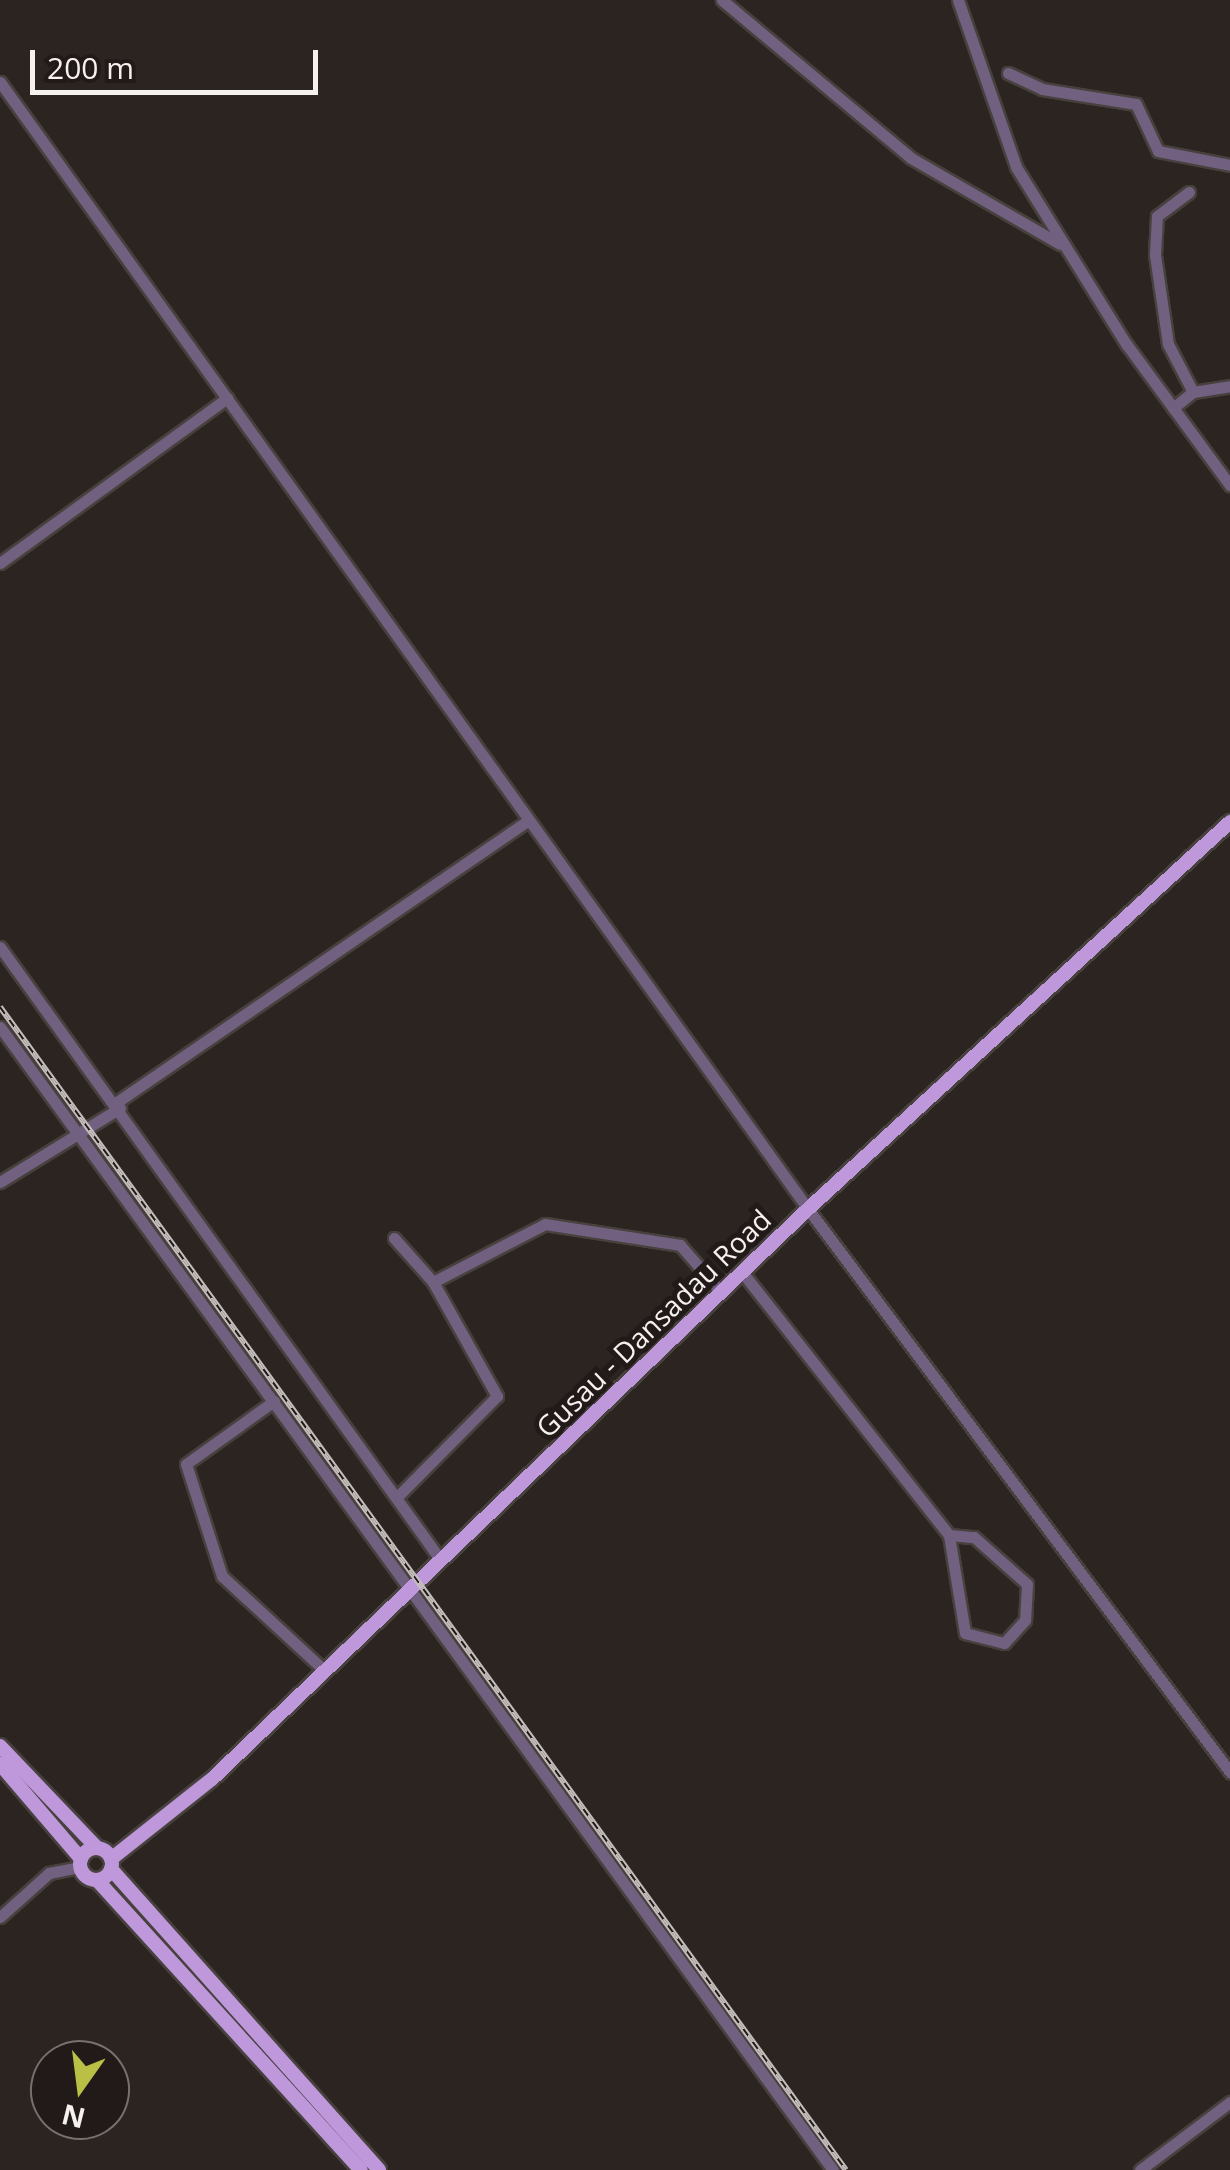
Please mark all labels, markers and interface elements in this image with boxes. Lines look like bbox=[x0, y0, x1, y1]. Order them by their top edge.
scale bar bbox=[35, 30, 322, 92]
text: 200 m bbox=[47, 47, 134, 88]
street label: Gusau - Dansadau Road bbox=[529, 1202, 777, 1444]
north arrow bbox=[30, 2040, 130, 2140]
text: N bbox=[58, 2096, 89, 2138]

